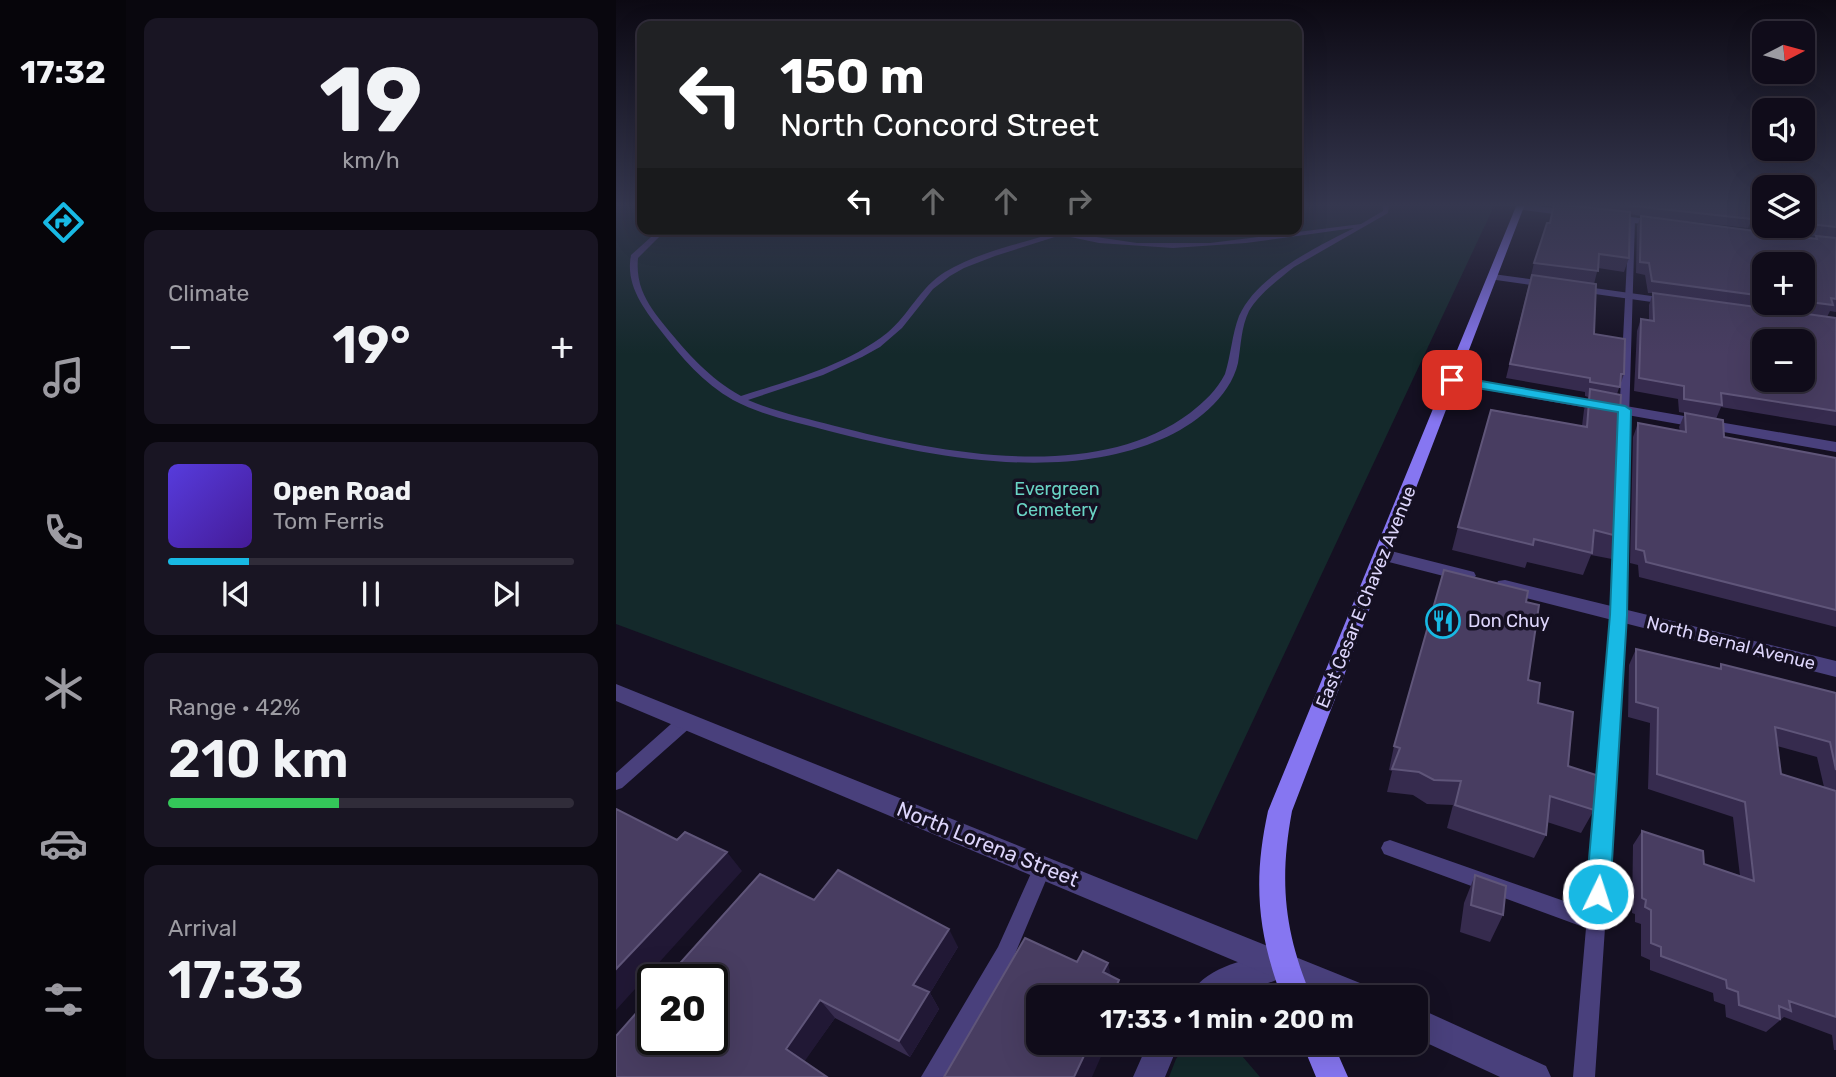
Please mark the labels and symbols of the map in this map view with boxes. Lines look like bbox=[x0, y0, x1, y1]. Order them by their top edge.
north arrow bbox=[1752, 21, 1815, 84]
pin bbox=[1422, 350, 1482, 410]
park label: Evergreen Cemetery bbox=[1014, 478, 1100, 521]
street label: East Cesar E Chavez Avenue bbox=[1311, 483, 1421, 711]
restaurant icon: Don Chuy bbox=[1424, 602, 1462, 640]
place label: Don Chuy bbox=[1468, 610, 1550, 632]
street label: North Bernal Avenue bbox=[1644, 611, 1818, 675]
street label: North Lorena Street bbox=[893, 796, 1083, 892]
position arrow bbox=[1561, 857, 1635, 931]
speed limit sign: 20 bbox=[637, 964, 728, 1055]

